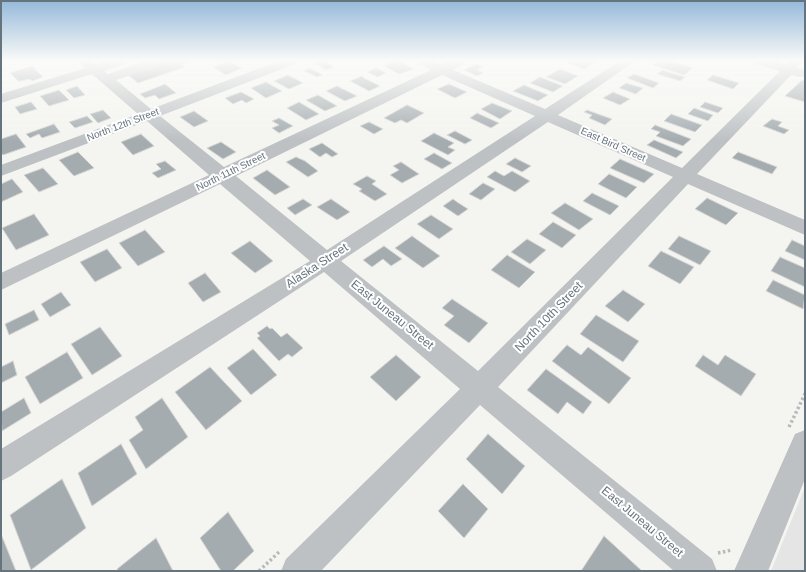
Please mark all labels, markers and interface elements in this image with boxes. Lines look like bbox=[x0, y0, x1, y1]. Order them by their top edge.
street label: North 12th Street bbox=[85, 106, 161, 144]
street label: East Bird Street bbox=[579, 125, 647, 165]
street label: North 11th Street bbox=[194, 150, 268, 194]
street label: Alaska Street bbox=[283, 241, 351, 291]
street label: East Juneau Street bbox=[348, 277, 436, 353]
street label: North 10th Street bbox=[512, 279, 586, 355]
street label: East Juneau Street bbox=[598, 484, 686, 560]

